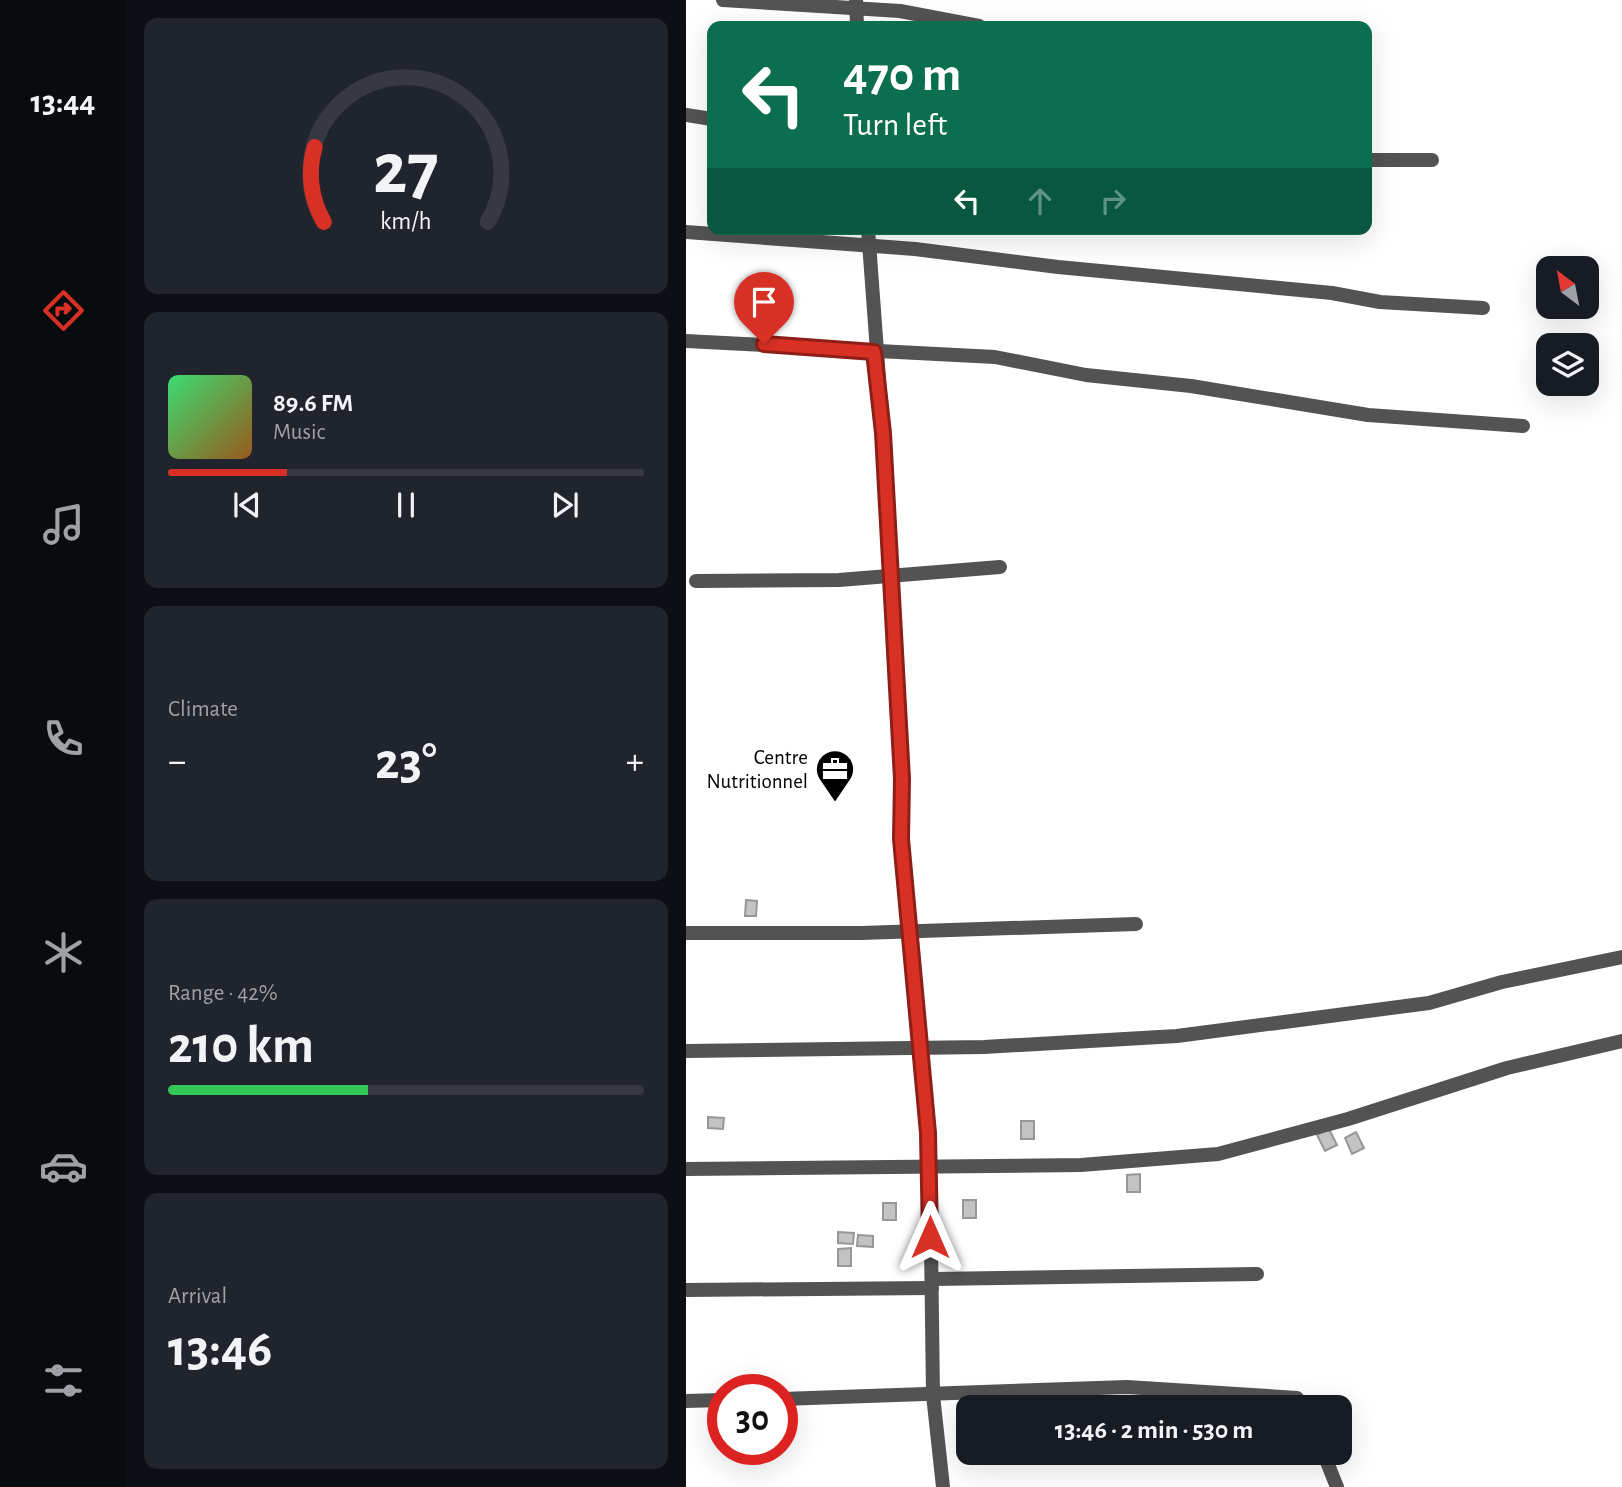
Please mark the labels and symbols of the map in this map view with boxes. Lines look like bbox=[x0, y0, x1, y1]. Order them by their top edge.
north arrow bbox=[1536, 256, 1600, 318]
pin bbox=[734, 272, 794, 344]
place label: Centre Nutritionnel bbox=[706, 747, 808, 792]
office icon: Centre Nutritionnel bbox=[814, 748, 856, 803]
position arrow bbox=[893, 1200, 967, 1274]
speed limit sign: 30 bbox=[707, 1374, 798, 1465]

